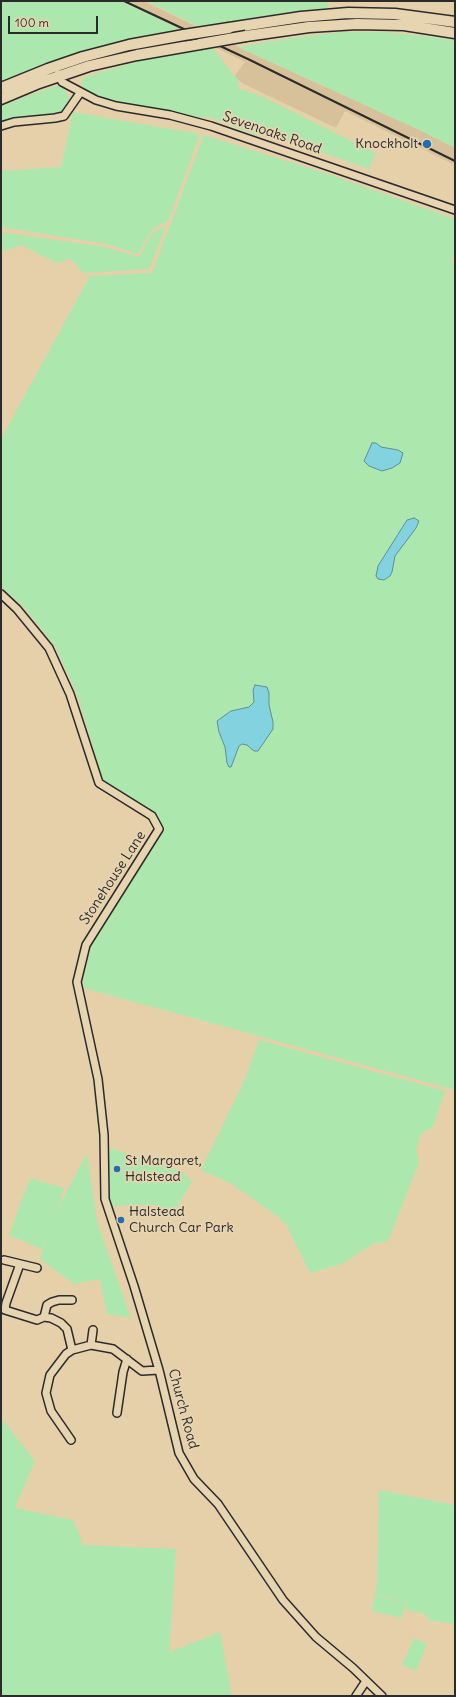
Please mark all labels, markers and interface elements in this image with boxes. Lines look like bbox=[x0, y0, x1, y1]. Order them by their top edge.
scale bar bbox=[10, 8, 100, 34]
text: 100 m bbox=[15, 15, 49, 30]
street label: Sevenoaks Road bbox=[220, 108, 324, 158]
place label: Knockholt bbox=[355, 136, 418, 152]
marker: Knockholt bbox=[421, 138, 433, 150]
street label: Stonehouse Lane bbox=[76, 828, 150, 928]
place label: St Margaret, Halstead bbox=[125, 1153, 202, 1186]
marker: St Margaret, Halstead bbox=[112, 1164, 122, 1174]
place label: Halstead Church Car Park bbox=[129, 1204, 234, 1236]
marker: Halstead Church Car Park bbox=[116, 1215, 126, 1225]
street label: Church Road bbox=[164, 1367, 202, 1451]

